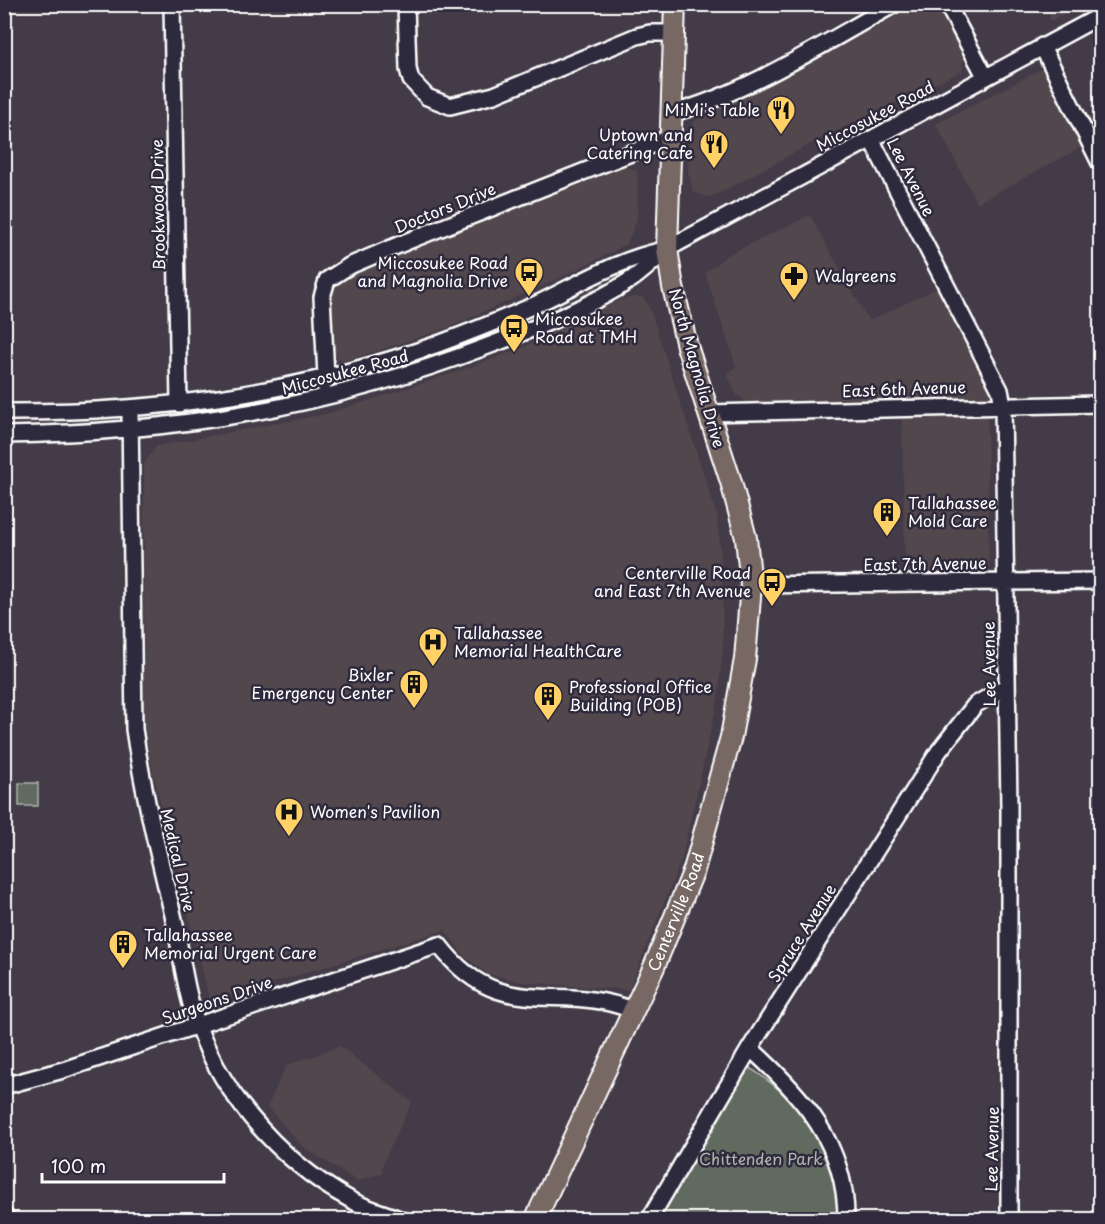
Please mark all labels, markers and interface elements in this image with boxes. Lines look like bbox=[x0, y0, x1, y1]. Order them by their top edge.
street label: Miccosukee Road bbox=[811, 74, 938, 156]
restaurant icon: MiMi's Table bbox=[765, 94, 797, 136]
place label: MiMi's Table bbox=[665, 97, 760, 121]
place label: Uptown and Catering Cafe bbox=[587, 122, 693, 164]
restaurant icon: Uptown and Catering Cafe bbox=[698, 128, 730, 170]
street label: Lee Avenue bbox=[882, 133, 942, 220]
street label: Brookwood Drive bbox=[144, 139, 170, 271]
street label: Doctors Drive bbox=[390, 176, 499, 238]
place label: Miccosukee Road and Magnolia Drive bbox=[358, 250, 508, 292]
bus stop icon: Miccosukee Road and Magnolia Drive bbox=[513, 256, 545, 298]
pharmacy icon: Walgreens bbox=[778, 260, 810, 302]
place label: Walgreens bbox=[815, 263, 896, 287]
street label: North Magnolia Drive bbox=[664, 285, 732, 450]
place label: Miccosukee Road at TMH bbox=[535, 306, 637, 348]
bus stop icon: Miccosukee Road at TMH bbox=[498, 312, 530, 354]
street label: Miccosukee Road bbox=[279, 343, 411, 400]
street label: East 6th Avenue bbox=[842, 374, 967, 402]
place label: Tallahassee Mold Care bbox=[908, 490, 997, 532]
building icon: Tallahassee Mold Care bbox=[871, 496, 903, 538]
street label: East 7th Avenue bbox=[863, 550, 987, 576]
place label: Centerville Road and East 7th Avenue bbox=[594, 560, 751, 602]
bus stop icon: Centerville Road and East 7th Avenue bbox=[756, 566, 788, 608]
place label: Tallahassee Memorial HealthCare bbox=[454, 620, 622, 662]
street label: Lee Avenue bbox=[975, 621, 1001, 707]
hospital icon: Tallahassee Memorial HealthCare bbox=[417, 626, 449, 668]
place label: Bixler Emergency Center bbox=[252, 662, 394, 704]
building icon: Bixler Emergency Center bbox=[398, 668, 430, 710]
place label: Professional Office Building (POB) bbox=[569, 674, 712, 716]
building icon: Professional Office Building (POB) bbox=[532, 680, 564, 722]
hospital icon: Women's Pavilion bbox=[273, 796, 305, 838]
place label: Women's Pavilion bbox=[310, 799, 440, 823]
street label: Medical Drive bbox=[155, 806, 203, 914]
street label: Centerville Road bbox=[641, 850, 709, 975]
street label: Spruce Avenue bbox=[761, 878, 841, 987]
place label: Tallahassee Memorial Urgent Care bbox=[144, 922, 317, 964]
building icon: Tallahassee Memorial Urgent Care bbox=[107, 928, 139, 970]
street label: Surgeons Drive bbox=[158, 969, 275, 1029]
street label: Lee Avenue bbox=[978, 1106, 1004, 1192]
scale bar bbox=[42, 1146, 224, 1184]
park label: Chittenden Park bbox=[699, 1146, 823, 1170]
text: 100 m bbox=[51, 1152, 106, 1179]

